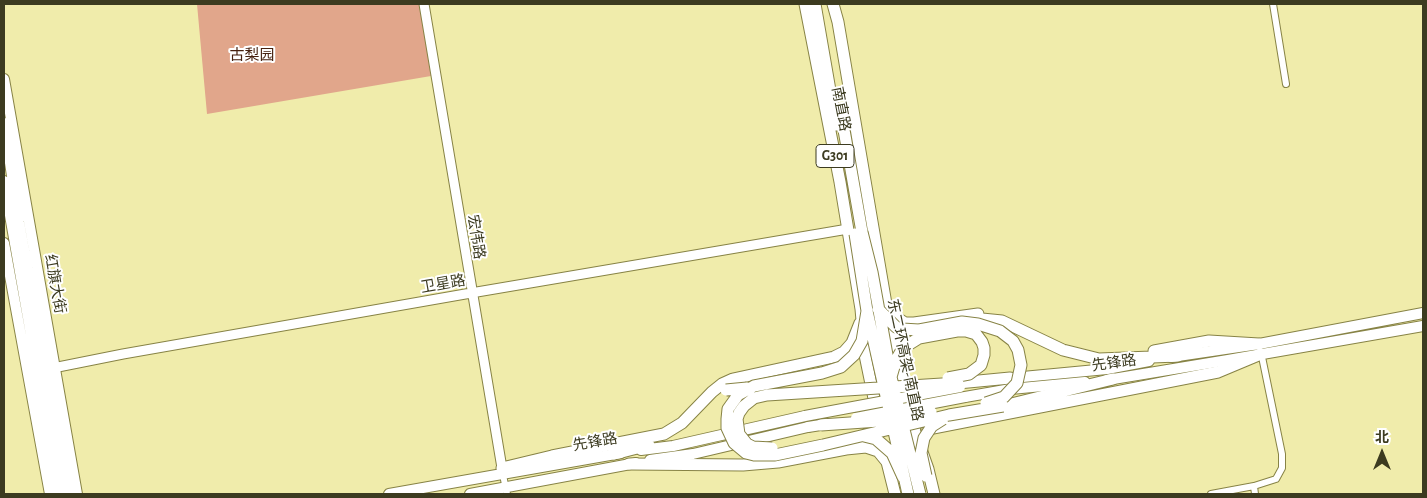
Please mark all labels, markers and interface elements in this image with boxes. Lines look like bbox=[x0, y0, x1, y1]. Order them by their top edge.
park label: 古梨园 bbox=[230, 46, 274, 64]
street label: 南直路 bbox=[828, 85, 854, 133]
road number: G301 bbox=[816, 144, 854, 168]
street label: 宏伟路 bbox=[464, 213, 488, 261]
street label: 红旗大街 bbox=[41, 253, 69, 315]
street label: 卫星路 bbox=[419, 271, 467, 297]
street label: 东二环高架-南直路 bbox=[883, 297, 927, 423]
street label: 先锋路 bbox=[1090, 351, 1138, 375]
north arrow bbox=[1357, 428, 1407, 478]
street label: 先锋路 bbox=[571, 429, 619, 455]
text: 北 bbox=[1375, 431, 1389, 445]

